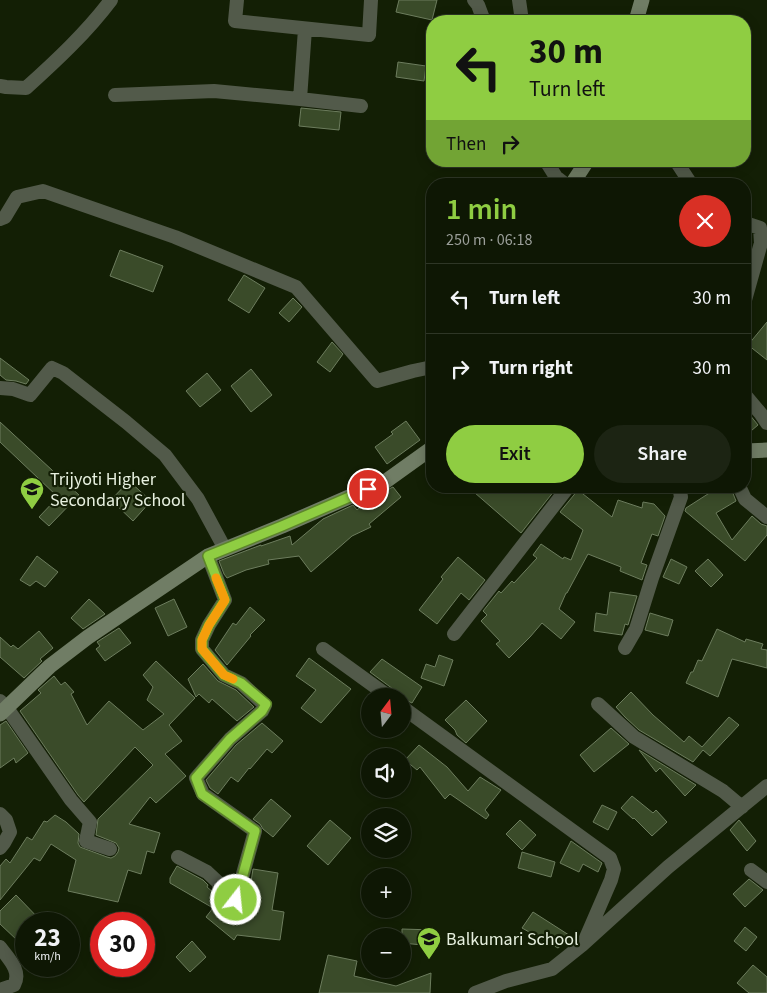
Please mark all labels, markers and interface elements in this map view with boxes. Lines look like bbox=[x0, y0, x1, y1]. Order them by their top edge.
text: 30 m bbox=[529, 27, 603, 77]
icon: left bbox=[446, 35, 511, 100]
text: Turn left bbox=[529, 73, 605, 105]
icon: right bbox=[496, 130, 524, 158]
text: Then bbox=[446, 131, 486, 158]
text: 1 min bbox=[446, 188, 517, 231]
button: close bbox=[679, 195, 731, 247]
text: 250 m · 06:18 bbox=[446, 229, 533, 251]
icon: left bbox=[446, 285, 474, 313]
text: Turn left bbox=[489, 285, 560, 312]
text: 30 m bbox=[693, 285, 731, 312]
icon: right bbox=[446, 355, 474, 383]
text: Turn right bbox=[489, 355, 573, 382]
text: 30 m bbox=[693, 355, 731, 382]
button: Exit bbox=[446, 425, 584, 483]
button: Share bbox=[594, 425, 731, 483]
place label: Trijyoti Higher Secondary School bbox=[50, 467, 185, 513]
pin bbox=[347, 468, 389, 510]
icon: arrive bbox=[354, 475, 382, 503]
school or university icon: Trijyoti Higher Secondary School bbox=[19, 476, 45, 510]
north arrow bbox=[361, 688, 411, 738]
map controls bbox=[361, 688, 411, 978]
button: sound bbox=[361, 748, 411, 798]
button: layers bbox=[361, 808, 411, 858]
button: + bbox=[361, 868, 411, 918]
position arrow bbox=[209, 873, 261, 925]
speed limit sign: 30 bbox=[90, 912, 155, 977]
text: 23 bbox=[34, 920, 61, 956]
school or university icon: Balkumari School bbox=[416, 926, 442, 960]
place label: Balkumari School bbox=[446, 927, 579, 952]
button: − bbox=[361, 928, 411, 978]
text: km/h bbox=[34, 948, 61, 965]

